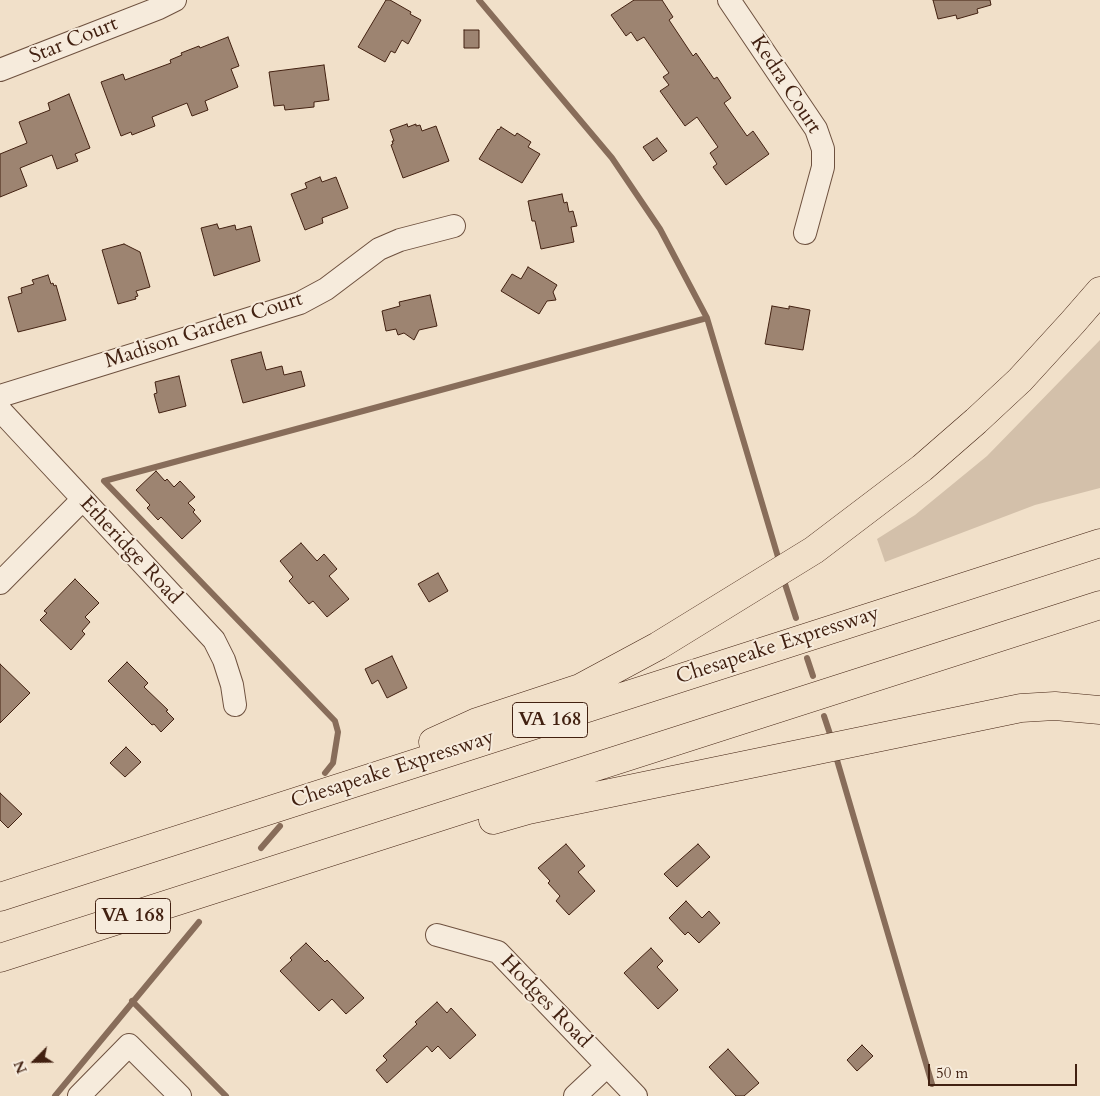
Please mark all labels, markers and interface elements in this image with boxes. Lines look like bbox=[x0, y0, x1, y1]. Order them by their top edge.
street label: Star Court bbox=[26, 12, 122, 70]
street label: Kedra Court bbox=[744, 31, 826, 139]
street label: Madison Garden Court bbox=[102, 287, 306, 375]
street label: Etheridge Road bbox=[74, 492, 186, 610]
street label: Chesapeake Expressway bbox=[673, 601, 883, 691]
road number: VA 168 bbox=[512, 702, 588, 738]
street label: Chesapeake Expressway bbox=[288, 725, 498, 815]
road number: VA 168 bbox=[96, 898, 170, 934]
street label: Hodges Road bbox=[494, 950, 596, 1054]
north arrow bbox=[10, 1036, 60, 1086]
scale bar bbox=[930, 1054, 1079, 1086]
text: N bbox=[10, 1058, 32, 1076]
text: 50 m bbox=[936, 1063, 968, 1083]

